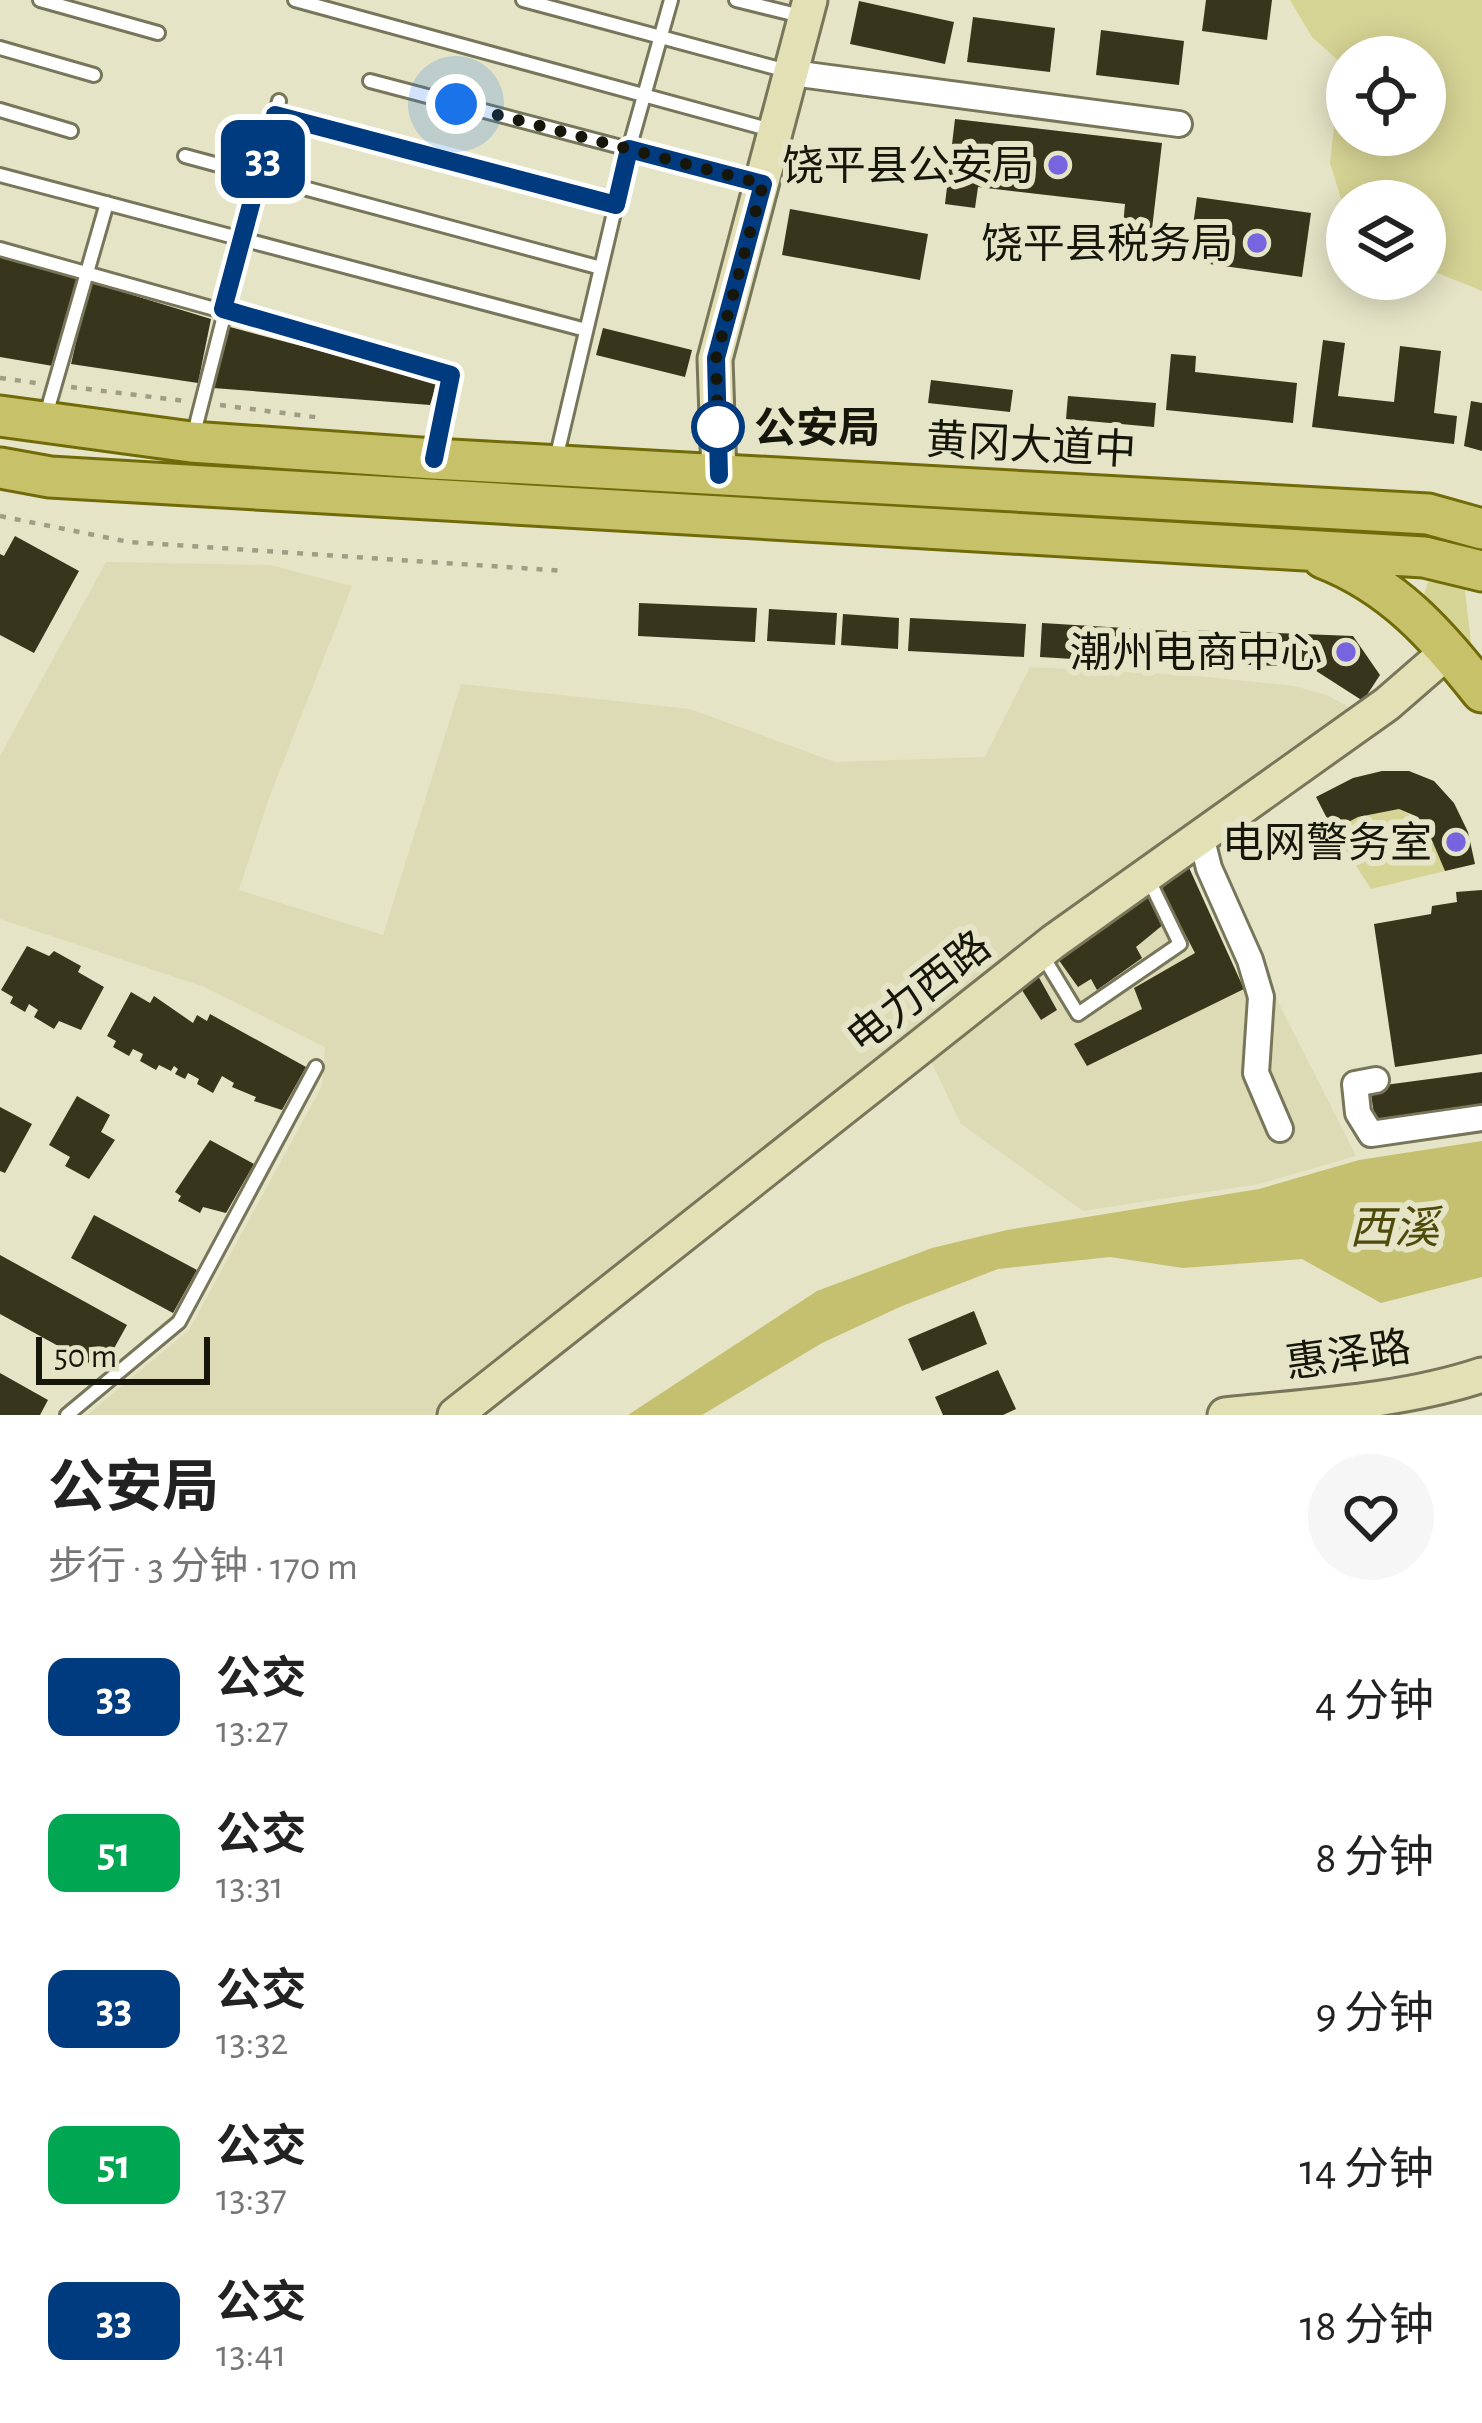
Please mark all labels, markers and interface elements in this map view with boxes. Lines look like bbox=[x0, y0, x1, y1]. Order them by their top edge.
map controls bbox=[1326, 36, 1446, 300]
button: locate bbox=[1326, 36, 1446, 156]
your location bbox=[426, 74, 486, 134]
line badge: 33 bbox=[209, 120, 317, 198]
text: 33 bbox=[245, 138, 281, 180]
place label: 饶平县公安局 bbox=[782, 144, 1034, 188]
marker: 饶平县公安局 bbox=[1045, 152, 1071, 178]
button: layers bbox=[1326, 180, 1446, 300]
place label: 饶平县税务局 bbox=[981, 222, 1233, 266]
marker: 饶平县税务局 bbox=[1244, 230, 1270, 256]
marker: 公安局 bbox=[693, 402, 743, 452]
place label: 公安局 bbox=[754, 406, 880, 450]
street label: 黄冈大道中 bbox=[925, 418, 1137, 472]
place label: 潮州电商中心 bbox=[1070, 631, 1322, 675]
marker: 潮州电商中心 bbox=[1333, 639, 1359, 665]
place label: 电网警务室 bbox=[1222, 821, 1432, 865]
marker: 电网警务室 bbox=[1443, 829, 1469, 855]
street label: 电力西路 bbox=[839, 923, 998, 1061]
water label: 西溪 bbox=[1349, 1205, 1443, 1252]
street label: 惠泽路 bbox=[1283, 1324, 1414, 1386]
scale bar bbox=[36, 1331, 210, 1384]
text: 50 m bbox=[54, 1341, 117, 1374]
button: heart bbox=[1308, 1454, 1434, 1580]
text: 公安局 bbox=[48, 1460, 219, 1517]
text: 步行 · 3 分钟 · 170 m bbox=[48, 1548, 358, 1587]
text: 公交 bbox=[216, 1657, 306, 1702]
text: 33 bbox=[96, 1676, 132, 1718]
text: 4 分钟 bbox=[1315, 1680, 1434, 1725]
text: 13:27 bbox=[216, 1711, 288, 1750]
text: 公交 bbox=[216, 1813, 306, 1858]
text: 51 bbox=[97, 1832, 131, 1874]
text: 8 分钟 bbox=[1315, 1836, 1434, 1881]
text: 13:31 bbox=[216, 1867, 284, 1906]
text: 公交 bbox=[216, 1969, 306, 2014]
text: 33 bbox=[96, 1988, 132, 2030]
text: 9 分钟 bbox=[1315, 1992, 1434, 2037]
text: 13:32 bbox=[216, 2023, 288, 2062]
text: 公交 bbox=[216, 2125, 306, 2170]
text: 51 bbox=[97, 2144, 131, 2186]
text: 14 分钟 bbox=[1299, 2148, 1434, 2193]
text: 13:37 bbox=[216, 2179, 287, 2218]
text: 公交 bbox=[216, 2281, 306, 2326]
text: 33 bbox=[96, 2300, 132, 2342]
text: 18 分钟 bbox=[1300, 2304, 1434, 2349]
text: 13:41 bbox=[216, 2335, 287, 2374]

